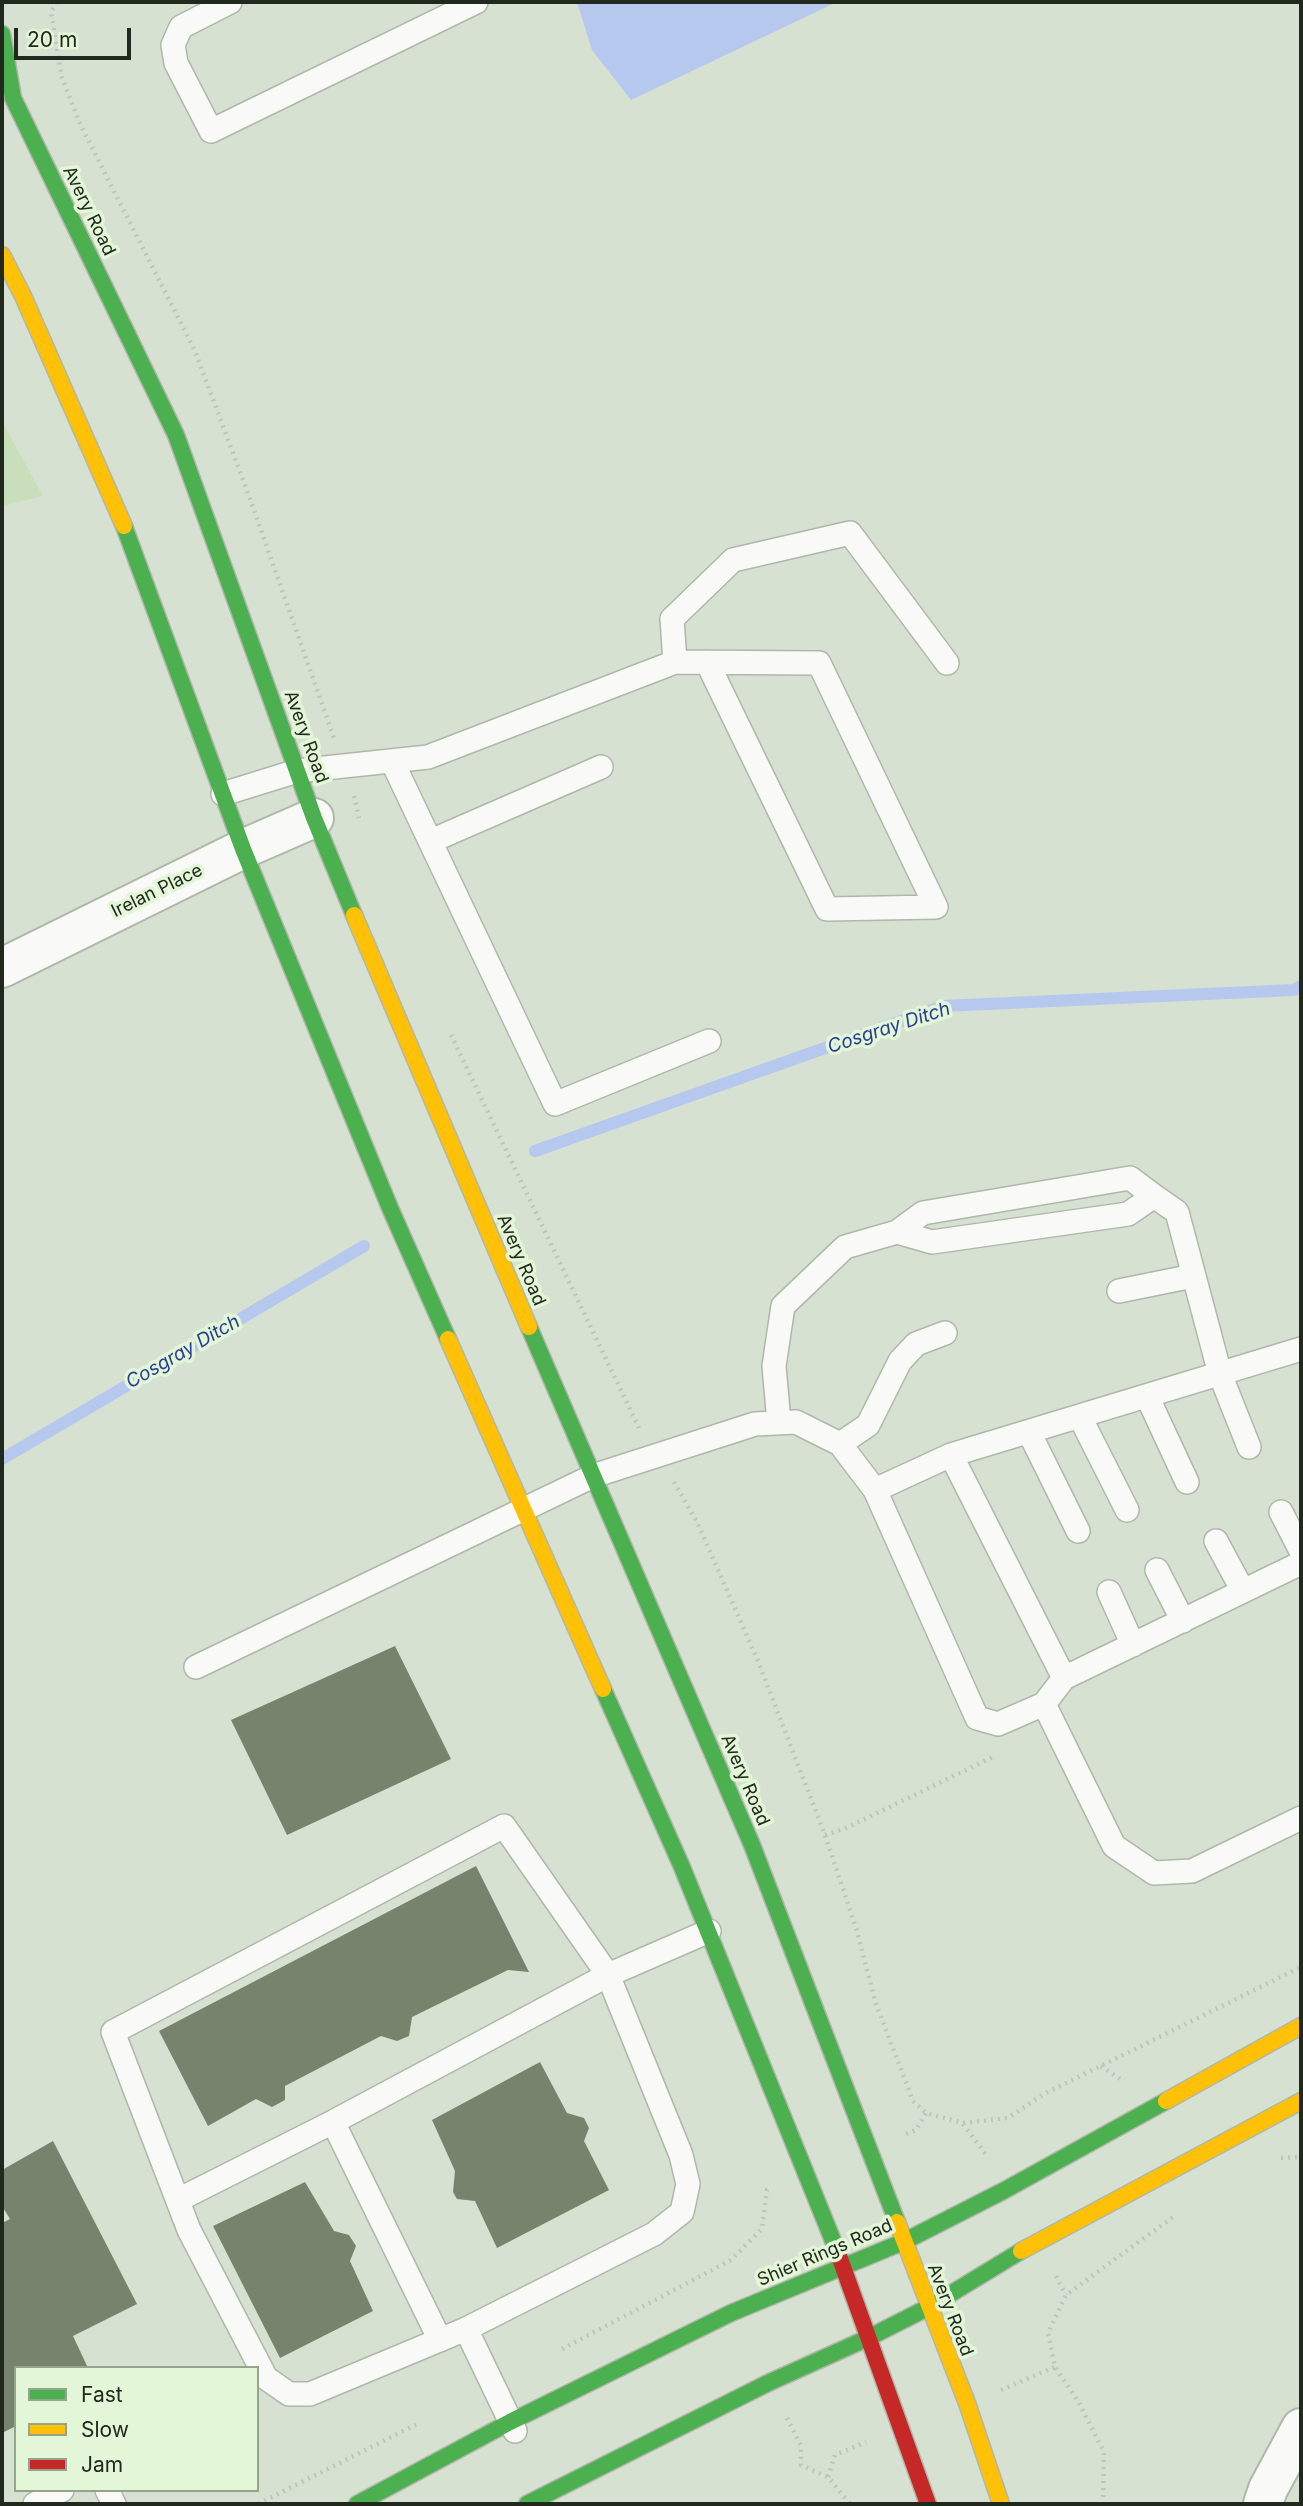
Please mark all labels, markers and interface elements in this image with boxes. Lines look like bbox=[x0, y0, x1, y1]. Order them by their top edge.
scale bar bbox=[18, 14, 135, 58]
text: 20 m bbox=[27, 27, 77, 52]
street label: Avery Road bbox=[58, 163, 120, 259]
street label: Avery Road bbox=[279, 688, 333, 786]
street label: Irelan Place bbox=[108, 860, 206, 922]
water label: Cosgray Ditch bbox=[825, 997, 953, 1059]
street label: Avery Road bbox=[492, 1211, 550, 1309]
water label: Cosgray Ditch bbox=[122, 1310, 244, 1394]
street label: Avery Road bbox=[716, 1731, 774, 1829]
street label: Shier Rings Road bbox=[754, 2215, 896, 2291]
street label: Avery Road bbox=[923, 2261, 977, 2359]
legend bbox=[14, 2366, 259, 2492]
text: Fast bbox=[81, 2382, 123, 2407]
text: Slow bbox=[81, 2417, 129, 2442]
text: Jam bbox=[81, 2452, 123, 2477]

